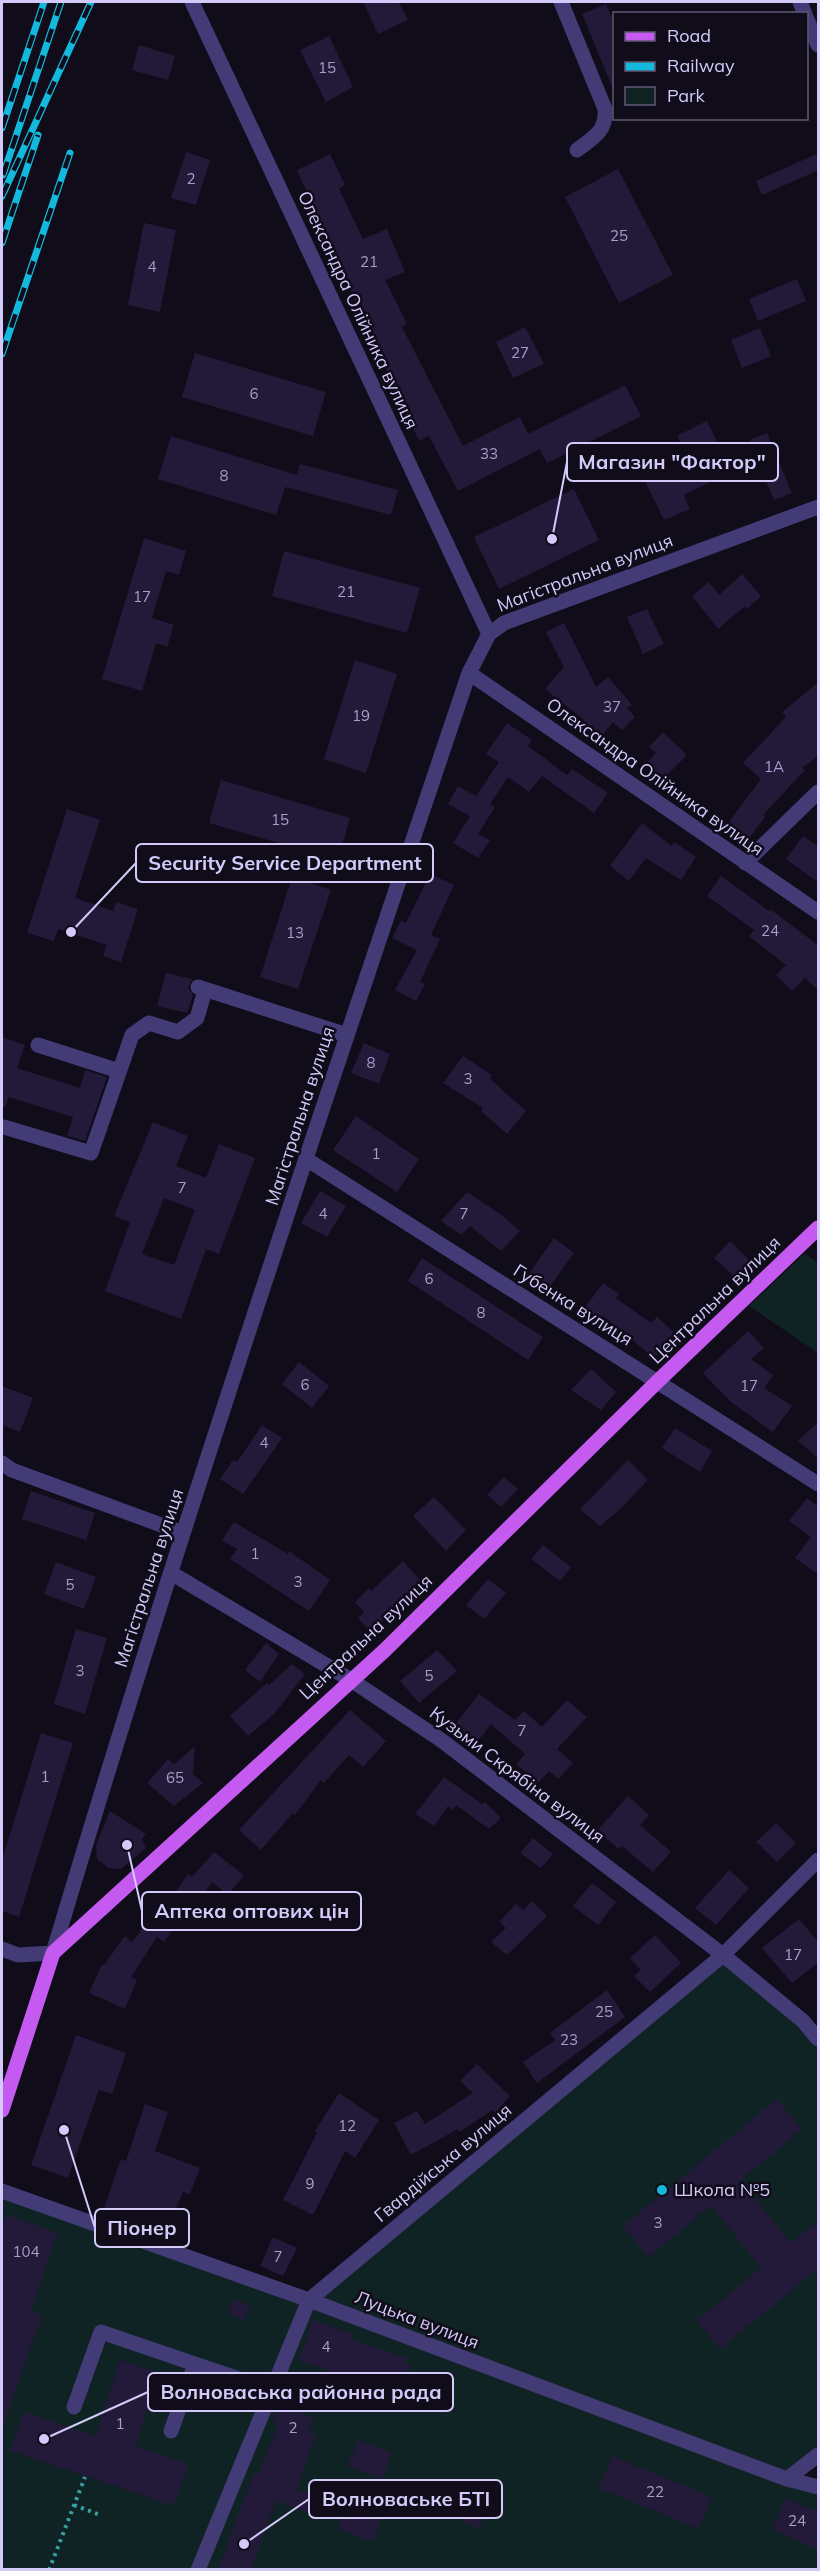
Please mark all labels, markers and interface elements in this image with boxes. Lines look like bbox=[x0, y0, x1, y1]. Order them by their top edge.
legend bbox=[613, 12, 808, 120]
text: Road bbox=[667, 24, 711, 47]
text: Railway bbox=[667, 54, 735, 77]
house number: 15 bbox=[318, 58, 336, 77]
text: Park bbox=[667, 84, 706, 107]
house number: 2 bbox=[186, 169, 196, 188]
street label: Олександра Олійника вулиця bbox=[293, 187, 424, 432]
house number: 25 bbox=[610, 226, 628, 245]
house number: 21 bbox=[360, 252, 378, 271]
house number: 4 bbox=[147, 257, 157, 276]
house number: 27 bbox=[511, 343, 529, 362]
house number: 6 bbox=[249, 384, 259, 403]
callout: Магазин "Фактор" bbox=[567, 443, 778, 481]
house number: 33 bbox=[480, 444, 498, 463]
text: Магазин "Фактор" bbox=[578, 449, 766, 474]
house number: 8 bbox=[219, 466, 229, 485]
street label: Магістральна вулиця bbox=[494, 528, 676, 617]
house number: 21 bbox=[337, 582, 355, 601]
house number: 17 bbox=[133, 587, 151, 606]
street label: Олександра Олійника вулиця bbox=[542, 693, 768, 861]
house number: 37 bbox=[603, 697, 621, 716]
house number: 19 bbox=[352, 706, 370, 725]
house number: 1А bbox=[764, 757, 784, 776]
house number: 15 bbox=[271, 810, 289, 829]
callout: Security Service Department bbox=[136, 844, 433, 882]
text: Security Service Department bbox=[148, 850, 422, 875]
house number: 24 bbox=[761, 921, 779, 940]
house number: 13 bbox=[286, 923, 304, 942]
street label: Магістральна вулиця bbox=[260, 1024, 339, 1208]
house number: 8 bbox=[366, 1053, 376, 1072]
house number: 3 bbox=[463, 1069, 473, 1088]
house number: 1 bbox=[371, 1144, 381, 1163]
house number: 7 bbox=[177, 1178, 187, 1197]
house number: 4 bbox=[318, 1204, 328, 1223]
house number: 7 bbox=[459, 1204, 469, 1223]
street label: Центральна вулиця bbox=[644, 1231, 785, 1368]
street label: Губенка вулиця bbox=[509, 1259, 637, 1350]
house number: 6 bbox=[424, 1269, 434, 1288]
house number: 8 bbox=[476, 1303, 486, 1322]
house number: 6 bbox=[300, 1375, 310, 1394]
house number: 17 bbox=[740, 1376, 758, 1395]
house number: 4 bbox=[259, 1433, 269, 1452]
street label: Магістральна вулиця bbox=[109, 1486, 188, 1670]
house number: 1 bbox=[250, 1544, 260, 1563]
street label: Центральна вулиця bbox=[294, 1569, 437, 1704]
house number: 3 bbox=[293, 1572, 303, 1591]
house number: 5 bbox=[65, 1575, 75, 1594]
house number: 3 bbox=[75, 1661, 85, 1680]
house number: 5 bbox=[424, 1666, 434, 1685]
street label: Кузьми Скрябіна вулиця bbox=[425, 1701, 609, 1848]
house number: 7 bbox=[517, 1721, 527, 1740]
house number: 1 bbox=[40, 1767, 50, 1786]
house number: 65 bbox=[166, 1768, 184, 1787]
callout: Аптека оптових цін bbox=[142, 1892, 361, 1930]
text: Аптека оптових цін bbox=[155, 1898, 349, 1923]
house number: 17 bbox=[784, 1945, 802, 1964]
house number: 25 bbox=[595, 2002, 613, 2021]
house number: 23 bbox=[560, 2030, 578, 2049]
street label: Гвардійська вулиця bbox=[369, 2098, 516, 2227]
house number: 12 bbox=[338, 2116, 356, 2135]
house number: 9 bbox=[305, 2174, 315, 2193]
place label: Школа №5 bbox=[674, 2178, 770, 2201]
marker: Школа №5 bbox=[655, 2183, 669, 2197]
callout: Піонер bbox=[95, 2209, 189, 2247]
house number: 3 bbox=[653, 2213, 663, 2232]
text: Піонер bbox=[107, 2215, 177, 2240]
house number: 104 bbox=[12, 2242, 40, 2261]
house number: 7 bbox=[273, 2247, 283, 2266]
street label: Луцька вулиця bbox=[352, 2285, 482, 2354]
house number: 4 bbox=[321, 2337, 331, 2356]
callout: Волноваська районна рада bbox=[148, 2373, 453, 2411]
text: Волноваська районна рада bbox=[160, 2379, 442, 2404]
house number: 1 bbox=[115, 2414, 125, 2433]
house number: 2 bbox=[288, 2418, 298, 2437]
callout: Волноваське БТІ bbox=[309, 2480, 502, 2518]
house number: 22 bbox=[646, 2482, 664, 2501]
text: Волноваське БТІ bbox=[322, 2486, 490, 2511]
house number: 24 bbox=[788, 2511, 806, 2530]

